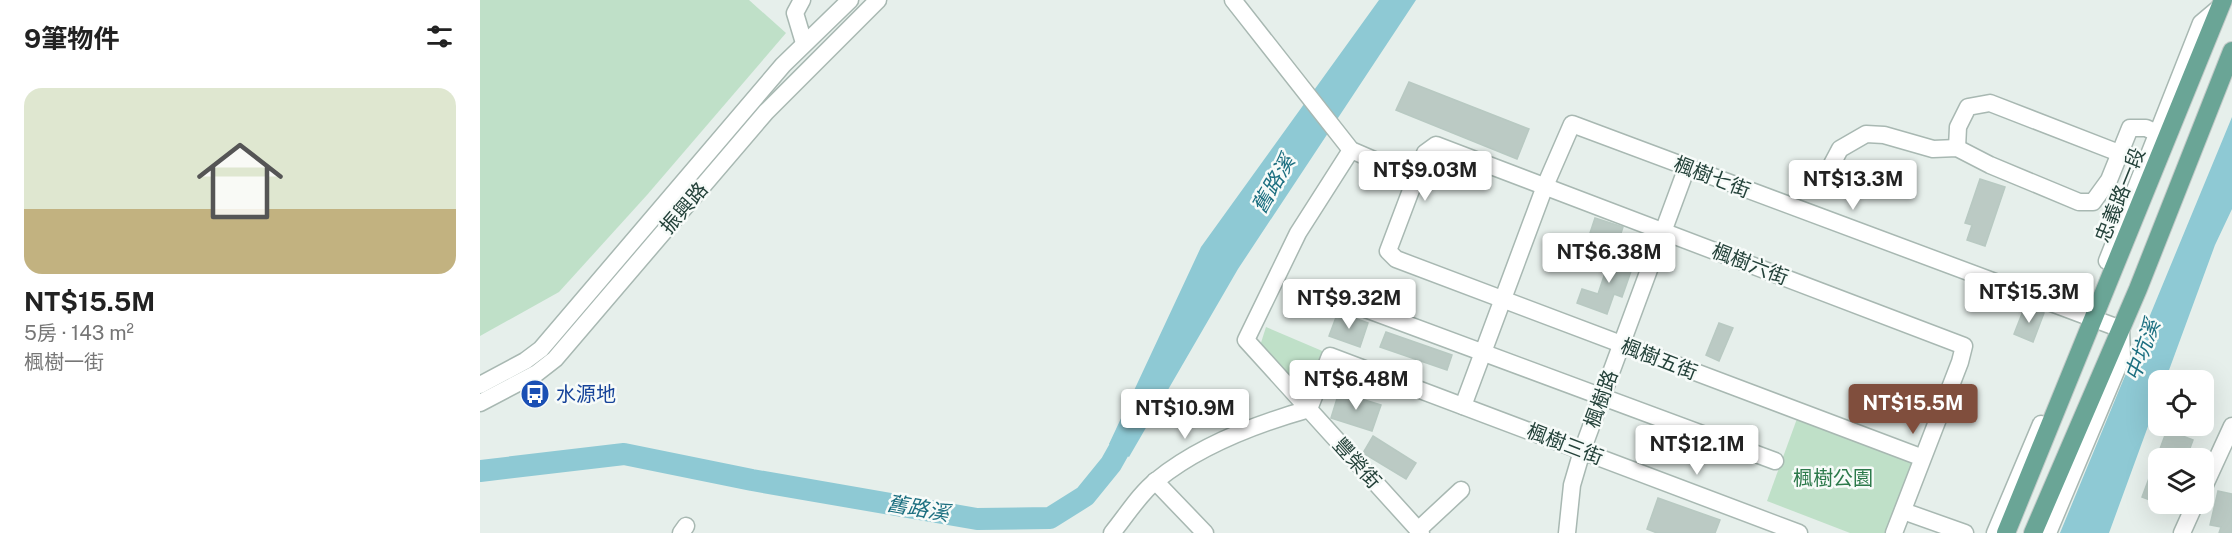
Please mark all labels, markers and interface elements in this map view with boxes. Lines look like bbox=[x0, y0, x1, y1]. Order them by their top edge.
icon: filters bbox=[423, 20, 456, 53]
text: 9筆物件 bbox=[24, 23, 119, 54]
icon: home bbox=[186, 127, 294, 235]
street label: 忠義路一段 bbox=[2090, 144, 2150, 246]
water label: 舊路溪 bbox=[1246, 148, 1301, 218]
pin: NT$9.03M bbox=[1363, 151, 1487, 202]
street label: 楓樹七街 bbox=[1670, 151, 1754, 203]
text: NT$9.03M bbox=[1373, 158, 1477, 182]
pin: NT$13.3M bbox=[1791, 160, 1915, 211]
text: NT$13.3M bbox=[1803, 167, 1903, 191]
street label: 振興路 bbox=[655, 177, 713, 239]
pin: NT$6.38M bbox=[1547, 233, 1671, 284]
street label: 楓樹六街 bbox=[1708, 238, 1792, 290]
text: NT$6.38M bbox=[1556, 240, 1662, 264]
pin: NT$15.3M bbox=[1967, 273, 2091, 324]
pin: NT$9.32M bbox=[1287, 279, 1411, 330]
text: NT$15.3M bbox=[1979, 280, 2079, 304]
text: NT$15.5M bbox=[24, 286, 155, 317]
text: NT$9.32M bbox=[1297, 286, 1401, 310]
water label: 中坑溪 bbox=[2119, 313, 2166, 384]
text: 5房 · 143 m² bbox=[24, 321, 134, 345]
street label: 楓樹五街 bbox=[1617, 333, 1701, 385]
text: 楓樹一街 bbox=[24, 350, 104, 374]
pin: NT$6.48M bbox=[1294, 360, 1418, 411]
text: NT$6.48M bbox=[1304, 367, 1409, 391]
street label: 楓樹路 bbox=[1579, 367, 1623, 431]
map controls bbox=[2148, 370, 2214, 514]
button: locate bbox=[2148, 370, 2214, 436]
bus stop icon: 水源地 bbox=[519, 378, 551, 410]
place label: 水源地 bbox=[556, 382, 616, 406]
pin: NT$15.5M bbox=[1851, 384, 1975, 435]
pin: NT$10.9M bbox=[1123, 389, 1247, 440]
text: NT$15.5M bbox=[1863, 391, 1963, 415]
text: NT$10.9M bbox=[1135, 396, 1235, 420]
street label: 楓樹三街 bbox=[1523, 418, 1607, 470]
pin: NT$12.1M bbox=[1635, 425, 1759, 476]
text: NT$12.1M bbox=[1649, 432, 1745, 456]
street label: 豐榮街 bbox=[1328, 433, 1386, 493]
button: layers bbox=[2148, 448, 2214, 514]
park label: 楓樹公園 bbox=[1793, 466, 1873, 490]
water label: 舊路溪 bbox=[885, 490, 954, 526]

